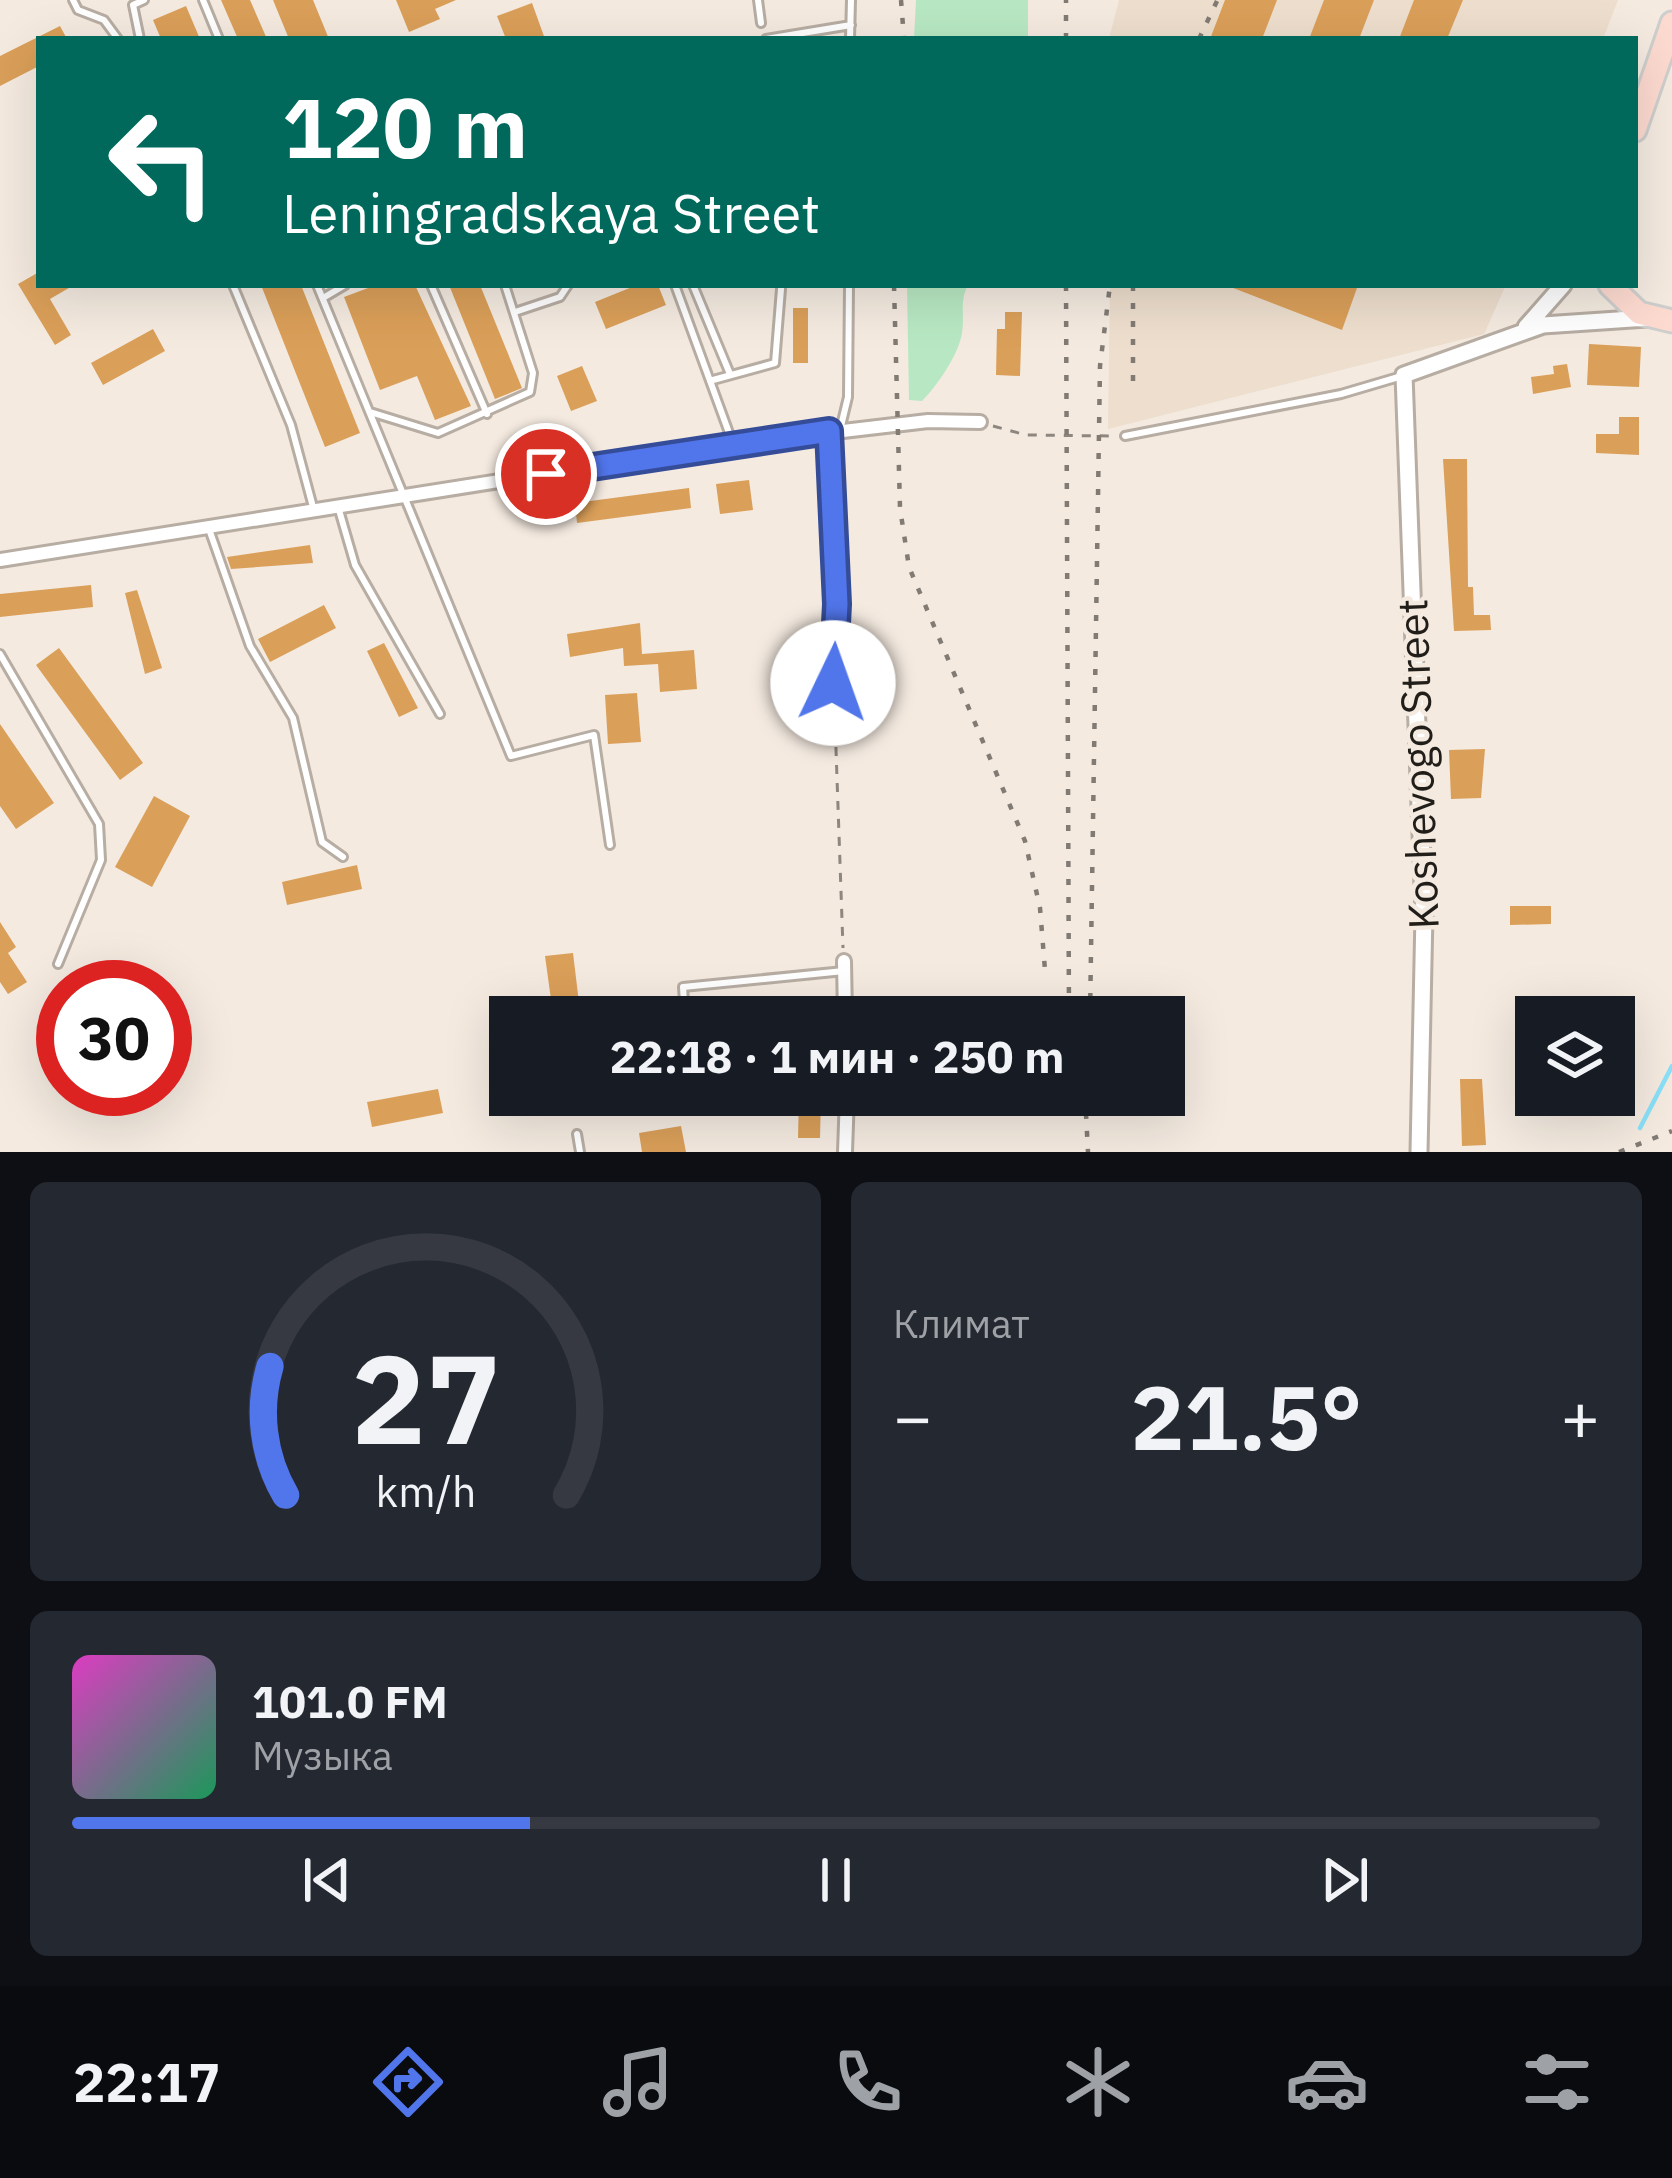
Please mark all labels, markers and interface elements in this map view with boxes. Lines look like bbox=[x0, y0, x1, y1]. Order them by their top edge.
text: 120 m bbox=[282, 72, 528, 181]
icon: left bbox=[84, 84, 240, 240]
text: Leningradskaya Street bbox=[282, 178, 820, 248]
pin bbox=[495, 423, 597, 525]
icon: arrive bbox=[513, 441, 579, 507]
street label: Koshevogo Street bbox=[1384, 598, 1451, 930]
position arrow bbox=[770, 620, 896, 746]
speed limit sign: 30 bbox=[36, 960, 192, 1116]
map controls bbox=[1515, 996, 1635, 1116]
button: layers bbox=[1515, 996, 1635, 1116]
text: 22:18 · 1 мин · 250 m bbox=[610, 1027, 1064, 1085]
text: Климат bbox=[893, 1298, 1030, 1349]
text: 27 bbox=[351, 1316, 500, 1478]
text: 21.5° bbox=[1130, 1358, 1363, 1475]
text: − bbox=[893, 1373, 933, 1459]
text: + bbox=[1560, 1373, 1600, 1459]
text: km/h bbox=[375, 1462, 476, 1518]
text: 101.0 FM bbox=[252, 1672, 448, 1730]
text: Музыка bbox=[252, 1730, 393, 1781]
icon: previous bbox=[294, 1847, 360, 1913]
icon: pause bbox=[803, 1847, 869, 1913]
icon: next bbox=[1312, 1847, 1378, 1913]
icon: directions bbox=[366, 2040, 450, 2124]
icon: music bbox=[596, 2040, 680, 2124]
icon: phone bbox=[826, 2040, 910, 2124]
icon: climate bbox=[1056, 2040, 1140, 2124]
icon: car bbox=[1285, 2040, 1369, 2124]
icon: filters bbox=[1515, 2040, 1599, 2124]
text: 22:17 bbox=[73, 2047, 220, 2117]

